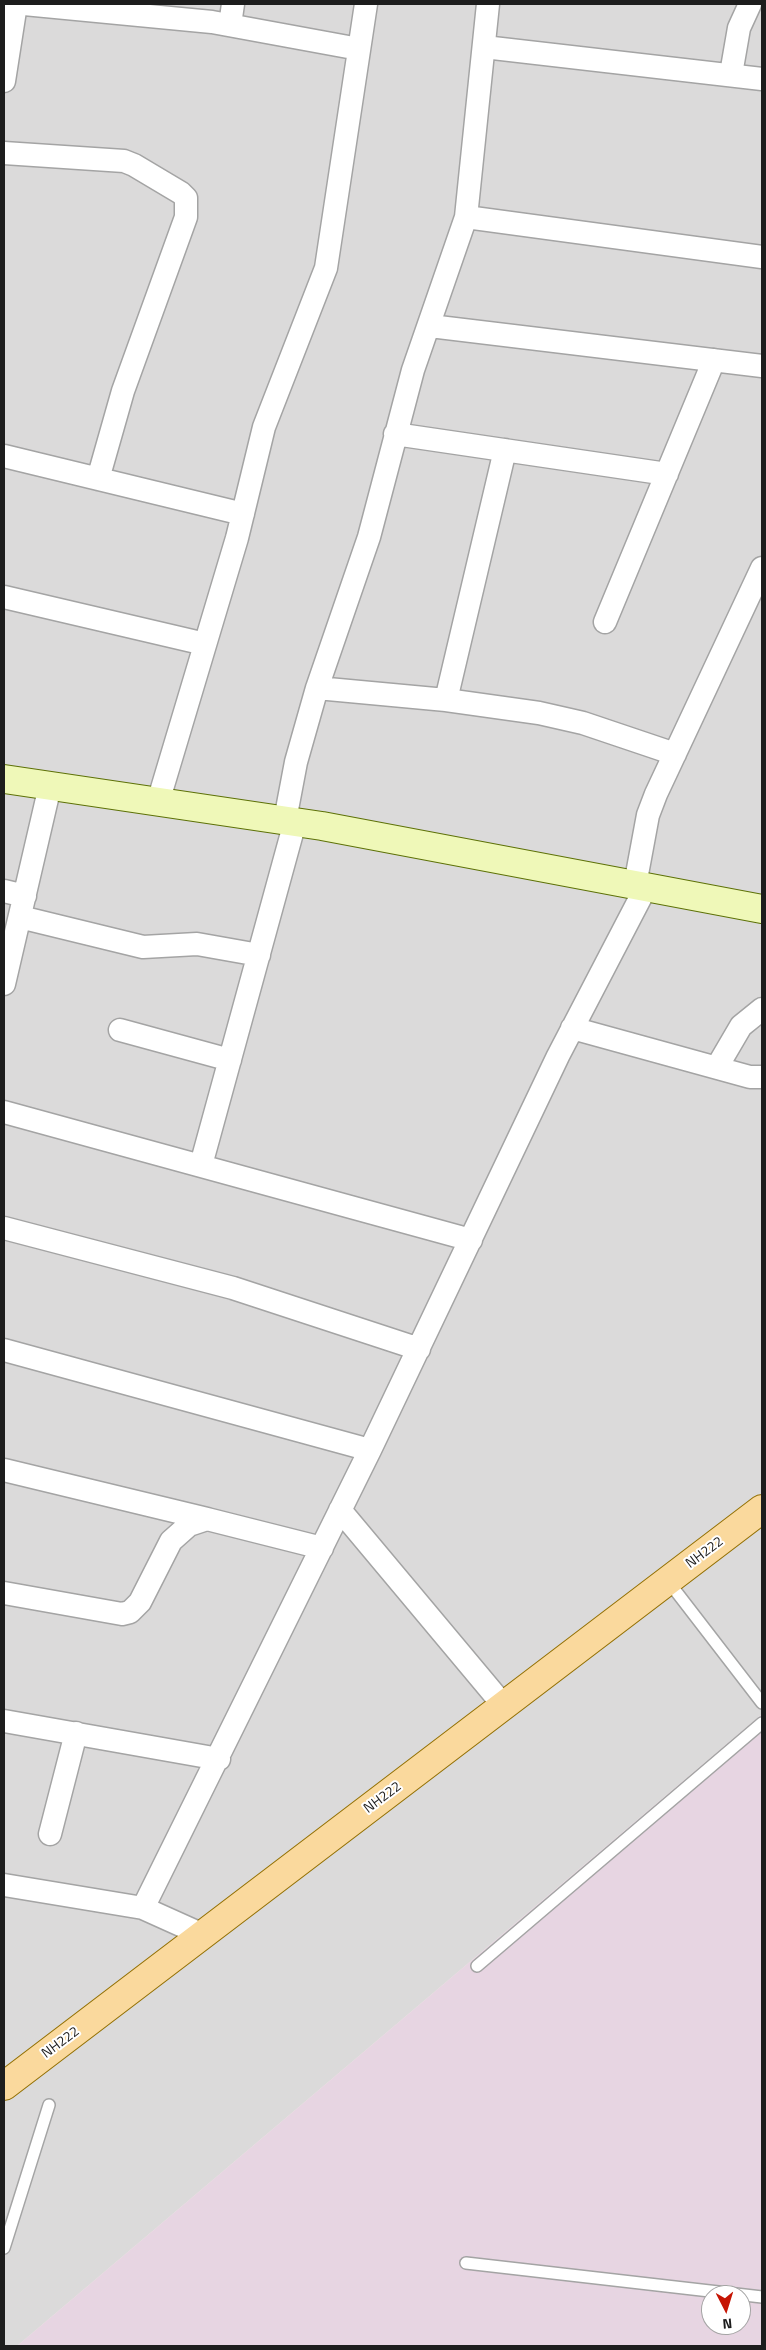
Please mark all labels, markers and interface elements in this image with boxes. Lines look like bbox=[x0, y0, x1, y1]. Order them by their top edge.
street label: NH222 bbox=[683, 1534, 727, 1572]
street label: NH222 bbox=[361, 1779, 405, 1817]
street label: NH222 bbox=[39, 2024, 83, 2062]
north arrow bbox=[701, 2285, 751, 2335]
text: N bbox=[722, 2314, 733, 2335]

